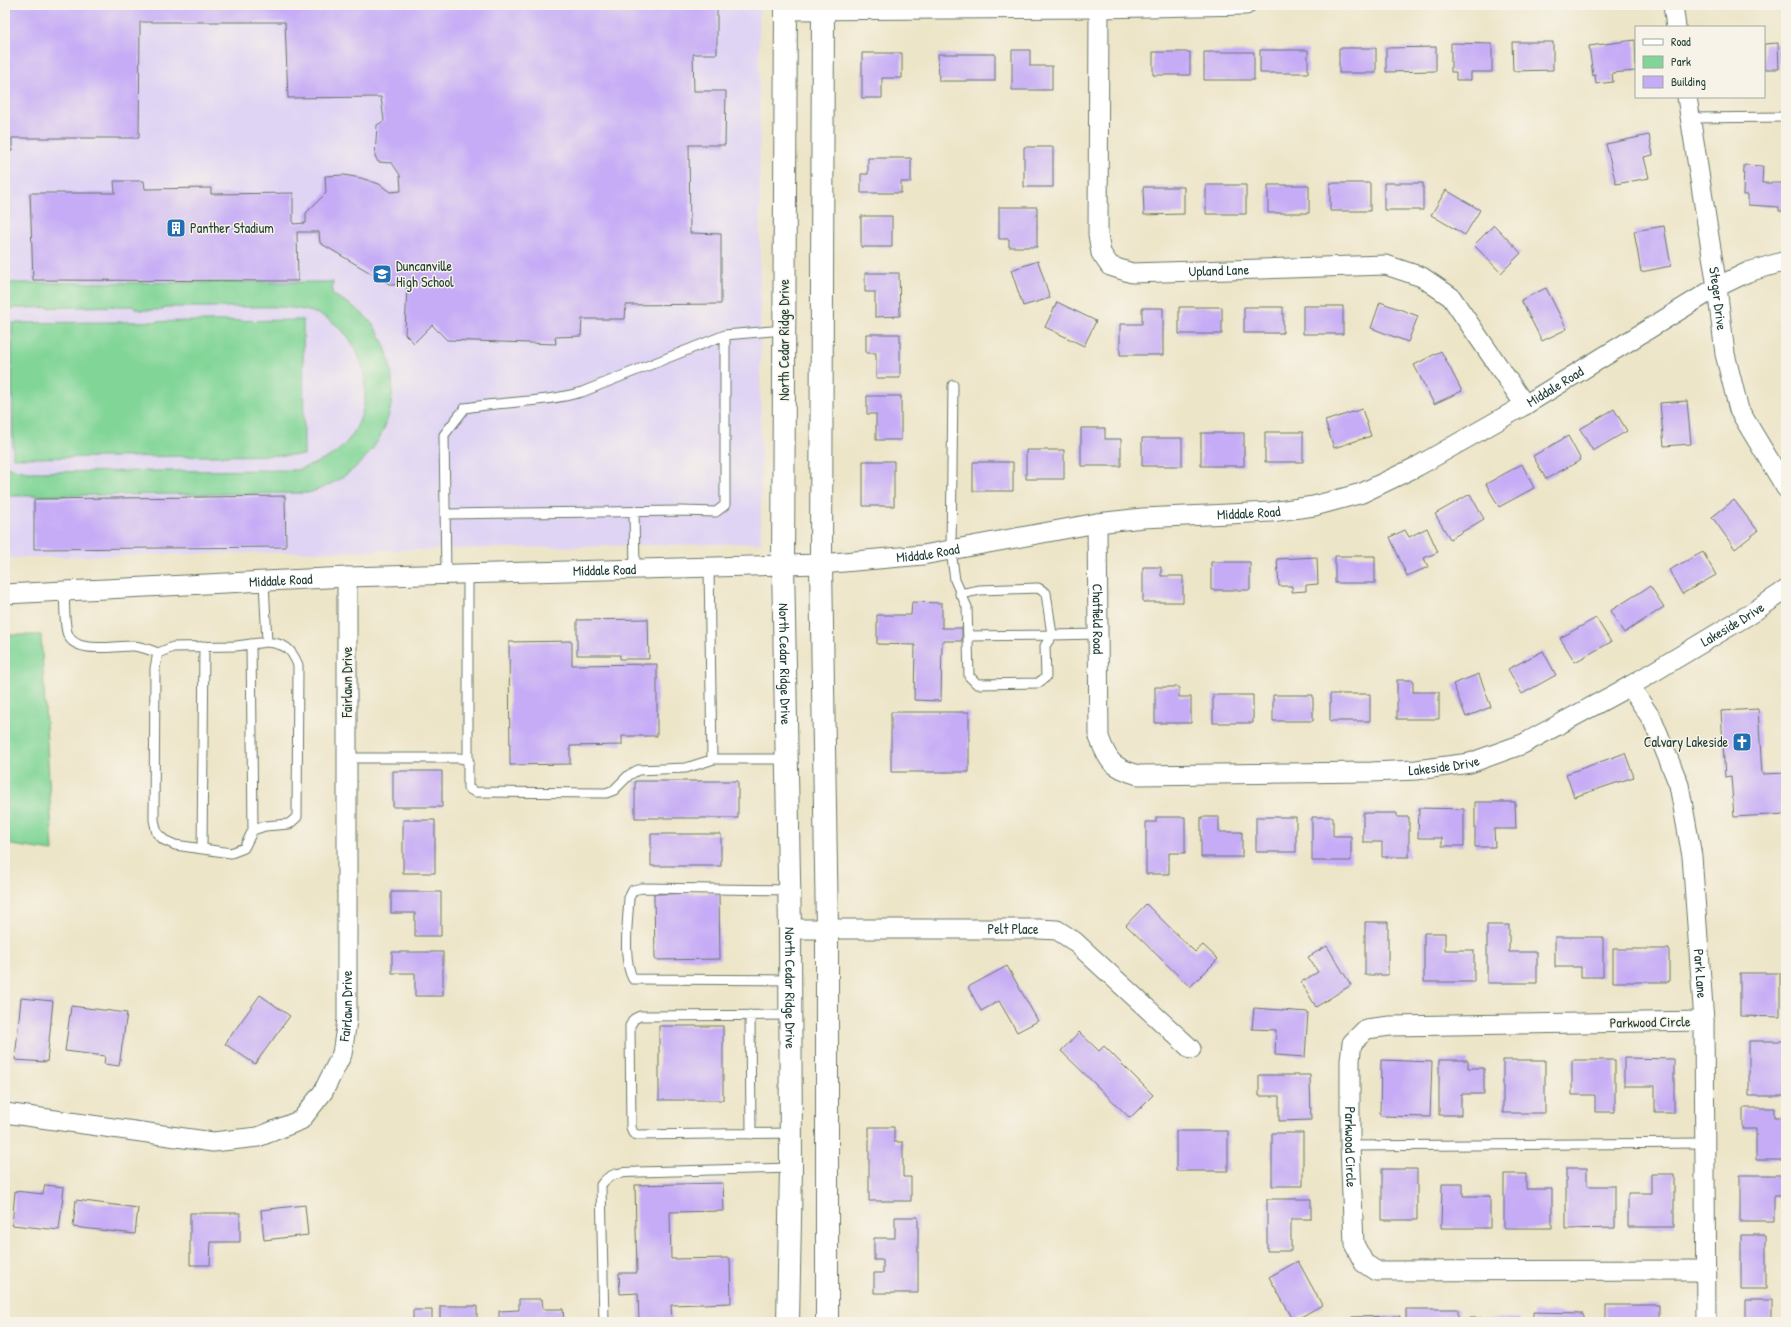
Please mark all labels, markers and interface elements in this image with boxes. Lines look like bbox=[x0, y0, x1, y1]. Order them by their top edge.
legend bbox=[1635, 26, 1765, 98]
text: Road bbox=[1671, 33, 1691, 50]
text: Park bbox=[1671, 53, 1691, 70]
text: Building bbox=[1671, 73, 1706, 90]
building icon: Panther Stadium bbox=[165, 217, 187, 239]
place label: Panther Stadium bbox=[190, 218, 274, 237]
place label: Duncanville High School bbox=[396, 256, 454, 292]
street label: Upland Lane bbox=[1188, 259, 1250, 281]
school or university icon: Duncanville High School bbox=[371, 263, 393, 285]
street label: Steger Drive bbox=[1705, 266, 1732, 332]
street label: North Cedar Ridge Drive bbox=[774, 279, 794, 401]
street label: Middale Road bbox=[1523, 361, 1587, 411]
street label: Middale Road bbox=[1217, 501, 1282, 524]
street label: Middale Road bbox=[896, 538, 961, 566]
street label: Middale Road bbox=[572, 559, 637, 580]
street label: Middale Road bbox=[248, 569, 313, 591]
street label: Chatfield Road bbox=[1089, 584, 1108, 655]
street label: Lakeside Drive bbox=[1697, 597, 1768, 651]
street label: North Cedar Ridge Drive bbox=[775, 603, 796, 725]
street label: Fairlawn Drive bbox=[337, 646, 356, 718]
church icon: Calvary Lakeside bbox=[1731, 731, 1753, 753]
place label: Calvary Lakeside bbox=[1644, 732, 1728, 752]
street label: Lakeside Drive bbox=[1408, 750, 1482, 779]
street label: Pelt Place bbox=[987, 919, 1039, 938]
street label: North Cedar Ridge Drive bbox=[780, 927, 801, 1049]
street label: Park Lane bbox=[1690, 948, 1712, 999]
street label: Fairlawn Drive bbox=[334, 970, 356, 1044]
street label: Parkwood Circle bbox=[1609, 1011, 1691, 1032]
street label: Parkwood Circle bbox=[1341, 1106, 1362, 1188]

